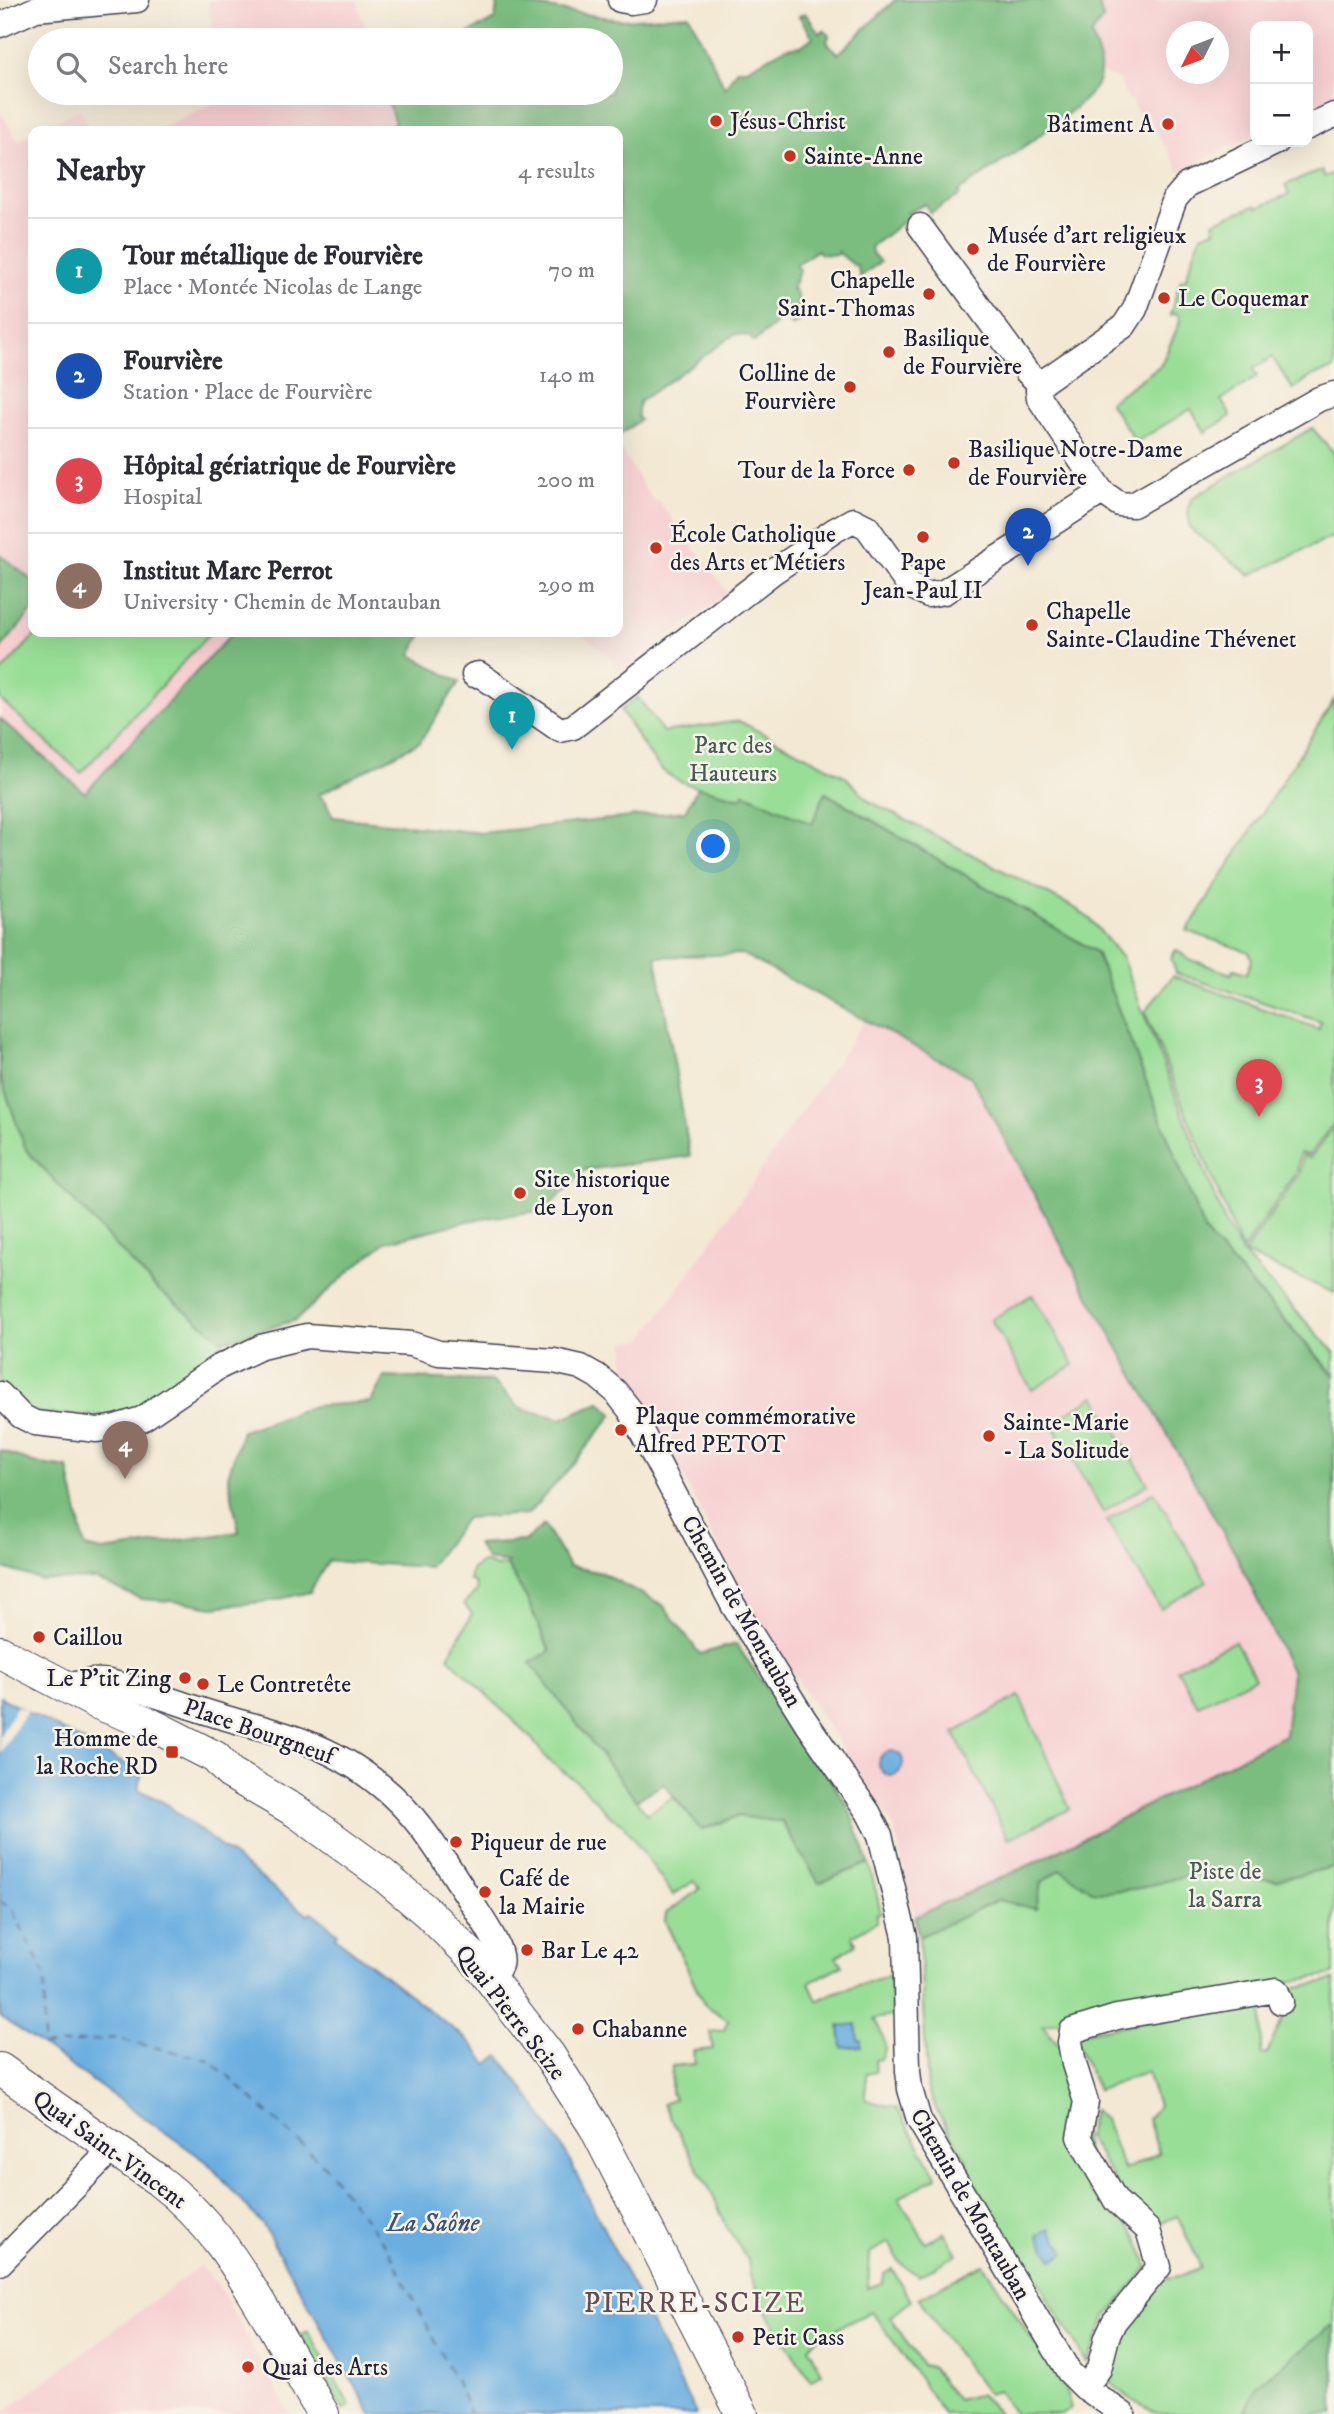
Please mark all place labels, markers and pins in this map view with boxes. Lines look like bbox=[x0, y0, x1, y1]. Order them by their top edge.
place label: Jésus-Christ bbox=[728, 107, 846, 137]
place label: Bâtiment A bbox=[1046, 110, 1155, 140]
marker: Jésus-Christ bbox=[708, 113, 724, 129]
marker: Bâtiment A bbox=[1160, 116, 1176, 132]
place label: Sainte-Anne bbox=[804, 142, 923, 172]
marker: Sainte-Anne bbox=[782, 148, 798, 164]
place label: Musée d'art religieux de Fourvière bbox=[987, 221, 1187, 279]
marker: Musée d'art religieux de Fourvière bbox=[965, 241, 981, 257]
place label: Chapelle Saint-Thomas bbox=[778, 266, 915, 324]
place label: Le Coquemar bbox=[1178, 284, 1309, 314]
marker: Chapelle Saint-Thomas bbox=[921, 286, 937, 302]
marker: Le Coquemar bbox=[1156, 290, 1172, 306]
place label: Basilique de Fourvière bbox=[903, 324, 1022, 382]
marker: Basilique de Fourvière bbox=[881, 344, 897, 360]
place label: Colline de Fourvière bbox=[738, 359, 836, 417]
marker: Colline de Fourvière bbox=[842, 379, 858, 395]
place label: Basilique Notre-Dame de Fourvière bbox=[968, 435, 1183, 493]
marker: Basilique Notre-Dame de Fourvière bbox=[946, 455, 962, 471]
place label: Tour de la Force bbox=[738, 456, 895, 486]
marker: Tour de la Force bbox=[901, 462, 917, 478]
pin: 2 bbox=[1005, 508, 1051, 566]
place label: École Catholique des Arts et Métiers bbox=[670, 520, 845, 578]
marker: Pape Jean-Paul II bbox=[915, 529, 931, 545]
marker: École Catholique des Arts et Métiers bbox=[648, 540, 664, 556]
place label: Pape Jean-Paul II bbox=[861, 548, 983, 606]
place label: Chapelle Sainte-Claudine Thévenet bbox=[1046, 597, 1297, 655]
marker: Chapelle Sainte-Claudine Thévenet bbox=[1024, 617, 1040, 633]
pin: 1 bbox=[489, 692, 535, 750]
pin: 3 bbox=[1236, 1059, 1282, 1117]
place label: Site historique de Lyon bbox=[534, 1165, 670, 1223]
marker: Site historique de Lyon bbox=[512, 1185, 528, 1201]
place label: Plaque commémorative Alfred PETOT bbox=[635, 1402, 856, 1460]
place label: Sainte-Marie - La Solitude bbox=[1003, 1408, 1129, 1466]
pin: 4 bbox=[102, 1421, 148, 1479]
marker: Plaque commémorative Alfred PETOT bbox=[613, 1422, 629, 1438]
marker: Sainte-Marie - La Solitude bbox=[981, 1428, 997, 1444]
place label: Caillou bbox=[53, 1623, 123, 1653]
marker: Caillou bbox=[31, 1629, 47, 1645]
place label: Le P'tit Zing bbox=[46, 1664, 171, 1694]
marker: Le P'tit Zing bbox=[177, 1670, 193, 1686]
place label: Le Contretête bbox=[217, 1670, 351, 1700]
marker: Le Contretête bbox=[195, 1676, 211, 1692]
place label: Homme de la Roche RD bbox=[36, 1724, 158, 1782]
marker: Homme de la Roche RD bbox=[164, 1744, 180, 1760]
place label: Piqueur de rue bbox=[470, 1828, 607, 1858]
marker: Piqueur de rue bbox=[448, 1834, 464, 1850]
place label: Café de la Mairie bbox=[499, 1864, 585, 1922]
marker: Café de la Mairie bbox=[477, 1884, 493, 1900]
place label: Bar Le 42 bbox=[541, 1936, 639, 1966]
marker: Bar Le 42 bbox=[519, 1942, 535, 1958]
place label: Chabanne bbox=[592, 2015, 687, 2045]
marker: Chabanne bbox=[570, 2021, 586, 2037]
place label: Petit Cass bbox=[752, 2323, 844, 2353]
marker: Petit Cass bbox=[730, 2329, 746, 2345]
place label: Quai des Arts bbox=[262, 2353, 388, 2383]
marker: Quai des Arts bbox=[240, 2359, 256, 2375]

